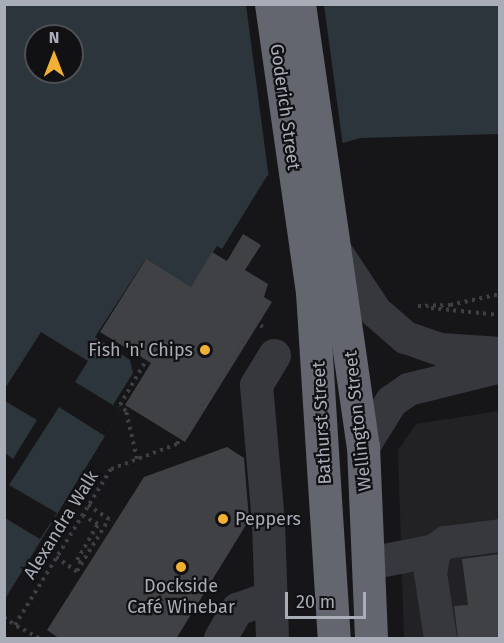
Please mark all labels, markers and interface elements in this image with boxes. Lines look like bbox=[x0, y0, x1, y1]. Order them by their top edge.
north arrow bbox=[24, 24, 84, 84]
text: N bbox=[49, 28, 59, 47]
street label: Goderich Street bbox=[265, 43, 305, 171]
place label: Fish 'n' Chips bbox=[88, 339, 193, 361]
marker: Fish 'n' Chips bbox=[198, 343, 212, 357]
street label: Wellington Street bbox=[340, 350, 376, 492]
street label: Bathurst Street bbox=[308, 361, 336, 485]
street label: Alexandra Walk bbox=[19, 467, 103, 583]
place label: Peppers bbox=[235, 508, 301, 530]
marker: Peppers bbox=[216, 512, 230, 526]
marker: Dockside Café Winebar bbox=[174, 560, 188, 574]
place label: Dockside Café Winebar bbox=[127, 576, 235, 618]
scale bar bbox=[288, 580, 369, 618]
text: 20 m bbox=[296, 591, 335, 613]

